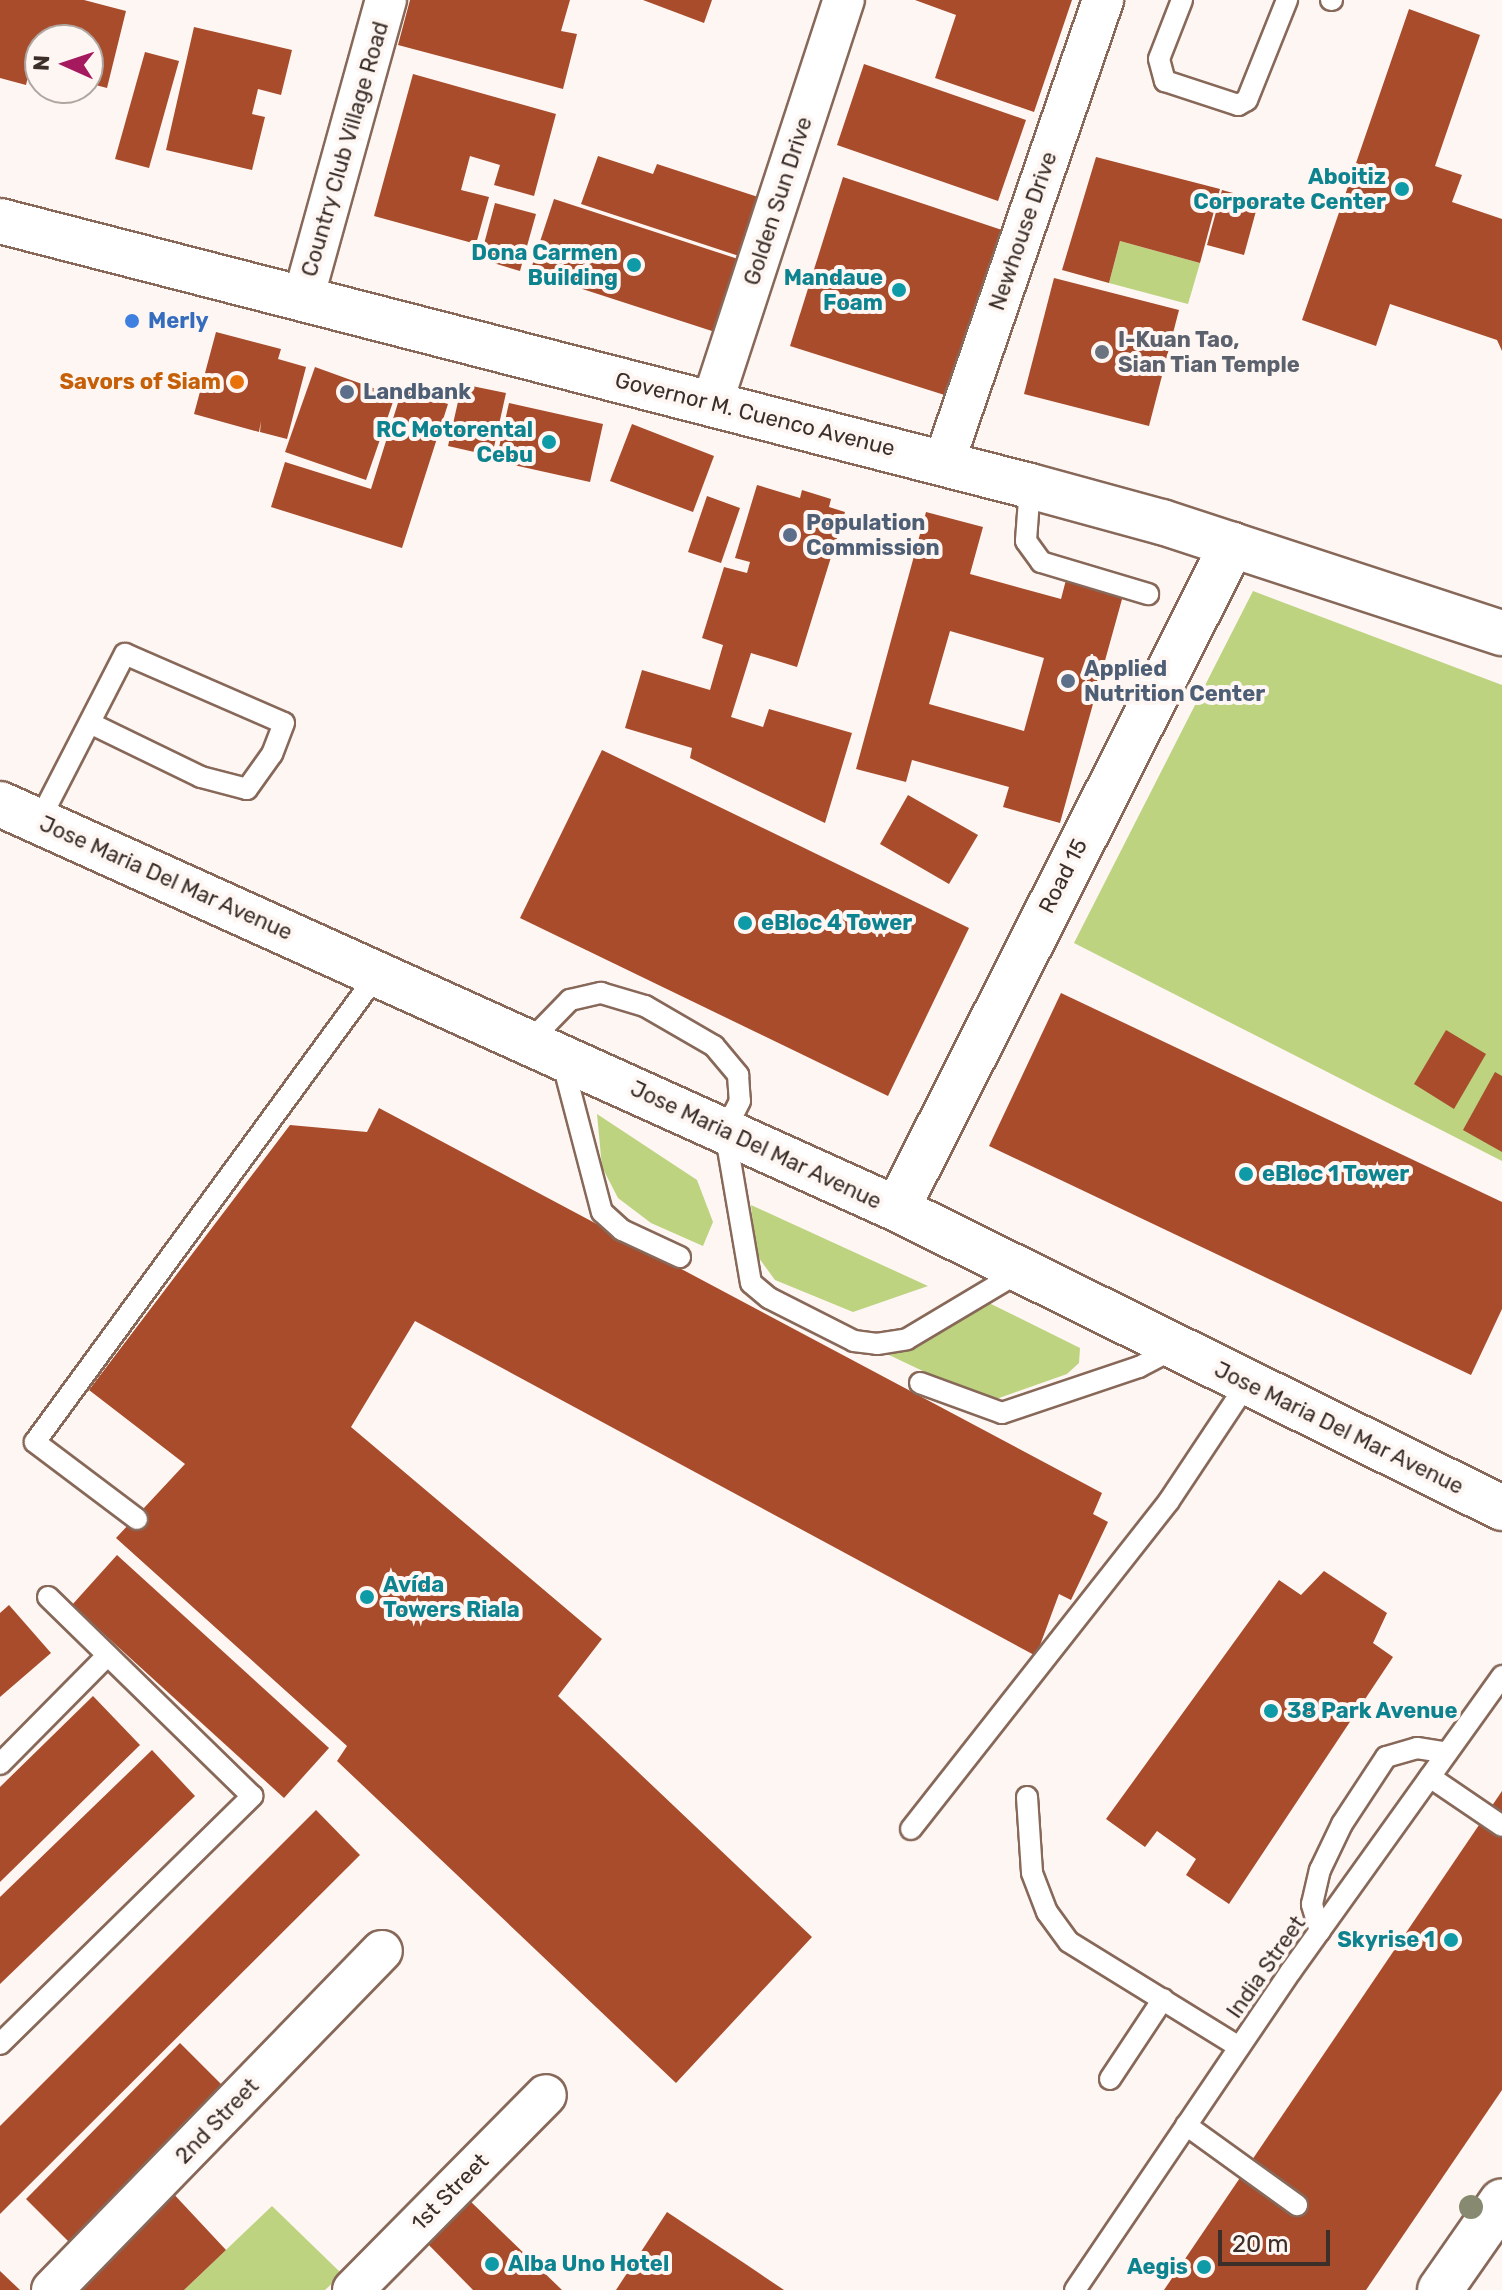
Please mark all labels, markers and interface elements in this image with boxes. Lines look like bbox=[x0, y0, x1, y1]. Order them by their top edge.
street label: Country Club Village Road bbox=[296, 18, 394, 280]
north arrow bbox=[24, 24, 104, 104]
text: N bbox=[28, 54, 55, 71]
street label: Golden Sun Drive bbox=[738, 113, 818, 289]
street label: Newhouse Drive bbox=[983, 148, 1063, 314]
place label: Aboitiz Corporate Center bbox=[1193, 163, 1386, 214]
marker: Aboitiz Corporate Center bbox=[1393, 180, 1411, 198]
place label: Dona Carmen Building bbox=[471, 239, 618, 290]
marker: Dona Carmen Building bbox=[625, 256, 643, 274]
place label: Mandaue Foam bbox=[784, 264, 883, 316]
marker: Mandaue Foam bbox=[890, 281, 908, 299]
place label: Merly bbox=[148, 308, 209, 334]
marker: Merly bbox=[123, 312, 141, 330]
place label: I-Kuan Tao, Sian Tian Temple bbox=[1118, 326, 1301, 378]
marker: I-Kuan Tao, Sian Tian Temple bbox=[1093, 343, 1111, 361]
street label: Governor M. Cuenco Avenue bbox=[612, 366, 898, 462]
place label: Savors of Siam bbox=[59, 369, 221, 395]
marker: Savors of Siam bbox=[228, 373, 246, 391]
place label: Landbank bbox=[363, 379, 471, 405]
marker: Landbank bbox=[338, 383, 356, 401]
place label: RC Motorental Cebu bbox=[376, 416, 533, 468]
marker: RC Motorental Cebu bbox=[540, 433, 558, 451]
place label: Population Commission bbox=[806, 509, 940, 560]
marker: Population Commission bbox=[781, 526, 799, 544]
place label: Applied Nutrition Center bbox=[1084, 655, 1265, 706]
marker: Applied Nutrition Center bbox=[1059, 672, 1077, 690]
street label: Jose Maria Del Mar Avenue bbox=[35, 810, 297, 946]
street label: Road 15 bbox=[1033, 834, 1093, 918]
place label: eBloc 4 Tower bbox=[761, 910, 913, 936]
marker: eBloc 4 Tower bbox=[736, 914, 754, 932]
street label: Jose Maria Del Mar Avenue bbox=[626, 1075, 886, 1215]
place label: eBloc 1 Tower bbox=[1262, 1161, 1410, 1187]
marker: eBloc 1 Tower bbox=[1237, 1165, 1255, 1183]
street label: Jose Maria Del Mar Avenue bbox=[1210, 1356, 1468, 1500]
place label: Avída Towers Riala bbox=[383, 1571, 520, 1622]
marker: Avída Towers Riala bbox=[358, 1588, 376, 1606]
place label: 38 Park Avenue bbox=[1287, 1698, 1458, 1724]
marker: 38 Park Avenue bbox=[1262, 1702, 1280, 1720]
street label: India Street bbox=[1221, 1911, 1311, 2023]
place label: Skyrise 1 bbox=[1337, 1927, 1435, 1953]
marker: Skyrise 1 bbox=[1442, 1931, 1460, 1949]
street label: 2nd Street bbox=[170, 2073, 264, 2169]
street label: 1st Street bbox=[406, 2148, 494, 2236]
scale bar bbox=[1222, 2214, 1334, 2264]
text: 20 m bbox=[1232, 2230, 1289, 2258]
place label: Alba Uno Hotel bbox=[508, 2251, 669, 2277]
place label: Aegis bbox=[1127, 2254, 1188, 2280]
marker: Alba Uno Hotel bbox=[483, 2255, 501, 2273]
marker: Aegis bbox=[1195, 2258, 1213, 2276]

